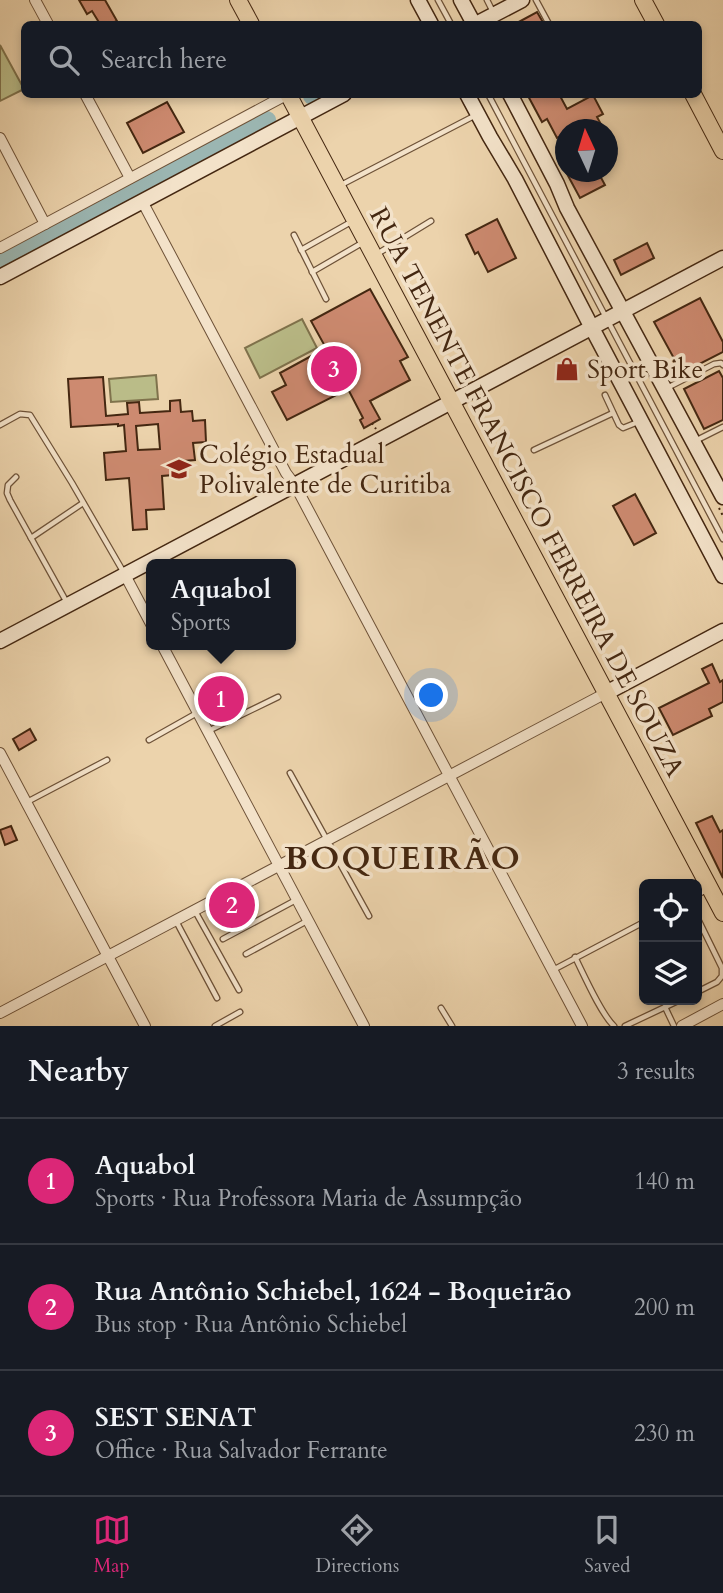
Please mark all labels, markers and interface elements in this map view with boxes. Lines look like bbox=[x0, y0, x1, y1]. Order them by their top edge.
search box bbox=[21, 21, 702, 98]
icon: search bbox=[45, 41, 83, 79]
text: Search here bbox=[101, 42, 227, 77]
north arrow bbox=[555, 119, 618, 182]
street label: RUA TENENTE FRANCISCO FERREIRA DE SOUZA bbox=[361, 201, 693, 783]
pin: 3 bbox=[311, 343, 357, 395]
place label: Sport Bike bbox=[587, 352, 703, 387]
shop icon: Sport Bike bbox=[553, 355, 581, 383]
place label: Colégio Estadual Polivalente de Curitiba bbox=[199, 437, 451, 502]
school or university icon: Colégio Estadual Polivalente de Curitiba bbox=[165, 455, 193, 483]
popup bbox=[146, 559, 296, 650]
text: Aquabol bbox=[171, 572, 271, 607]
text: Sports bbox=[171, 607, 230, 638]
pin: 1 bbox=[198, 673, 244, 725]
your location bbox=[414, 678, 448, 712]
district label: BOQUEIRÃO bbox=[284, 836, 522, 881]
pin: 2 bbox=[209, 879, 255, 931]
map controls bbox=[639, 879, 702, 1005]
button: locate bbox=[639, 879, 702, 942]
button: layers bbox=[639, 942, 702, 1005]
text: Nearby bbox=[28, 1051, 129, 1092]
text: 3 results bbox=[617, 1056, 695, 1087]
text: Aquabol bbox=[95, 1148, 195, 1183]
text: 1 bbox=[45, 1166, 57, 1197]
text: 140 m bbox=[634, 1166, 695, 1197]
text: Sports · Rua Professora Maria de Assumpção bbox=[95, 1183, 522, 1214]
text: Rua Antônio Schiebel, 1624 - Boqueirão bbox=[95, 1274, 572, 1309]
text: 2 bbox=[45, 1292, 57, 1323]
text: 200 m bbox=[634, 1292, 695, 1323]
text: Bus stop · Rua Antônio Schiebel bbox=[95, 1309, 407, 1340]
text: SEST SENAT bbox=[95, 1400, 256, 1435]
text: 3 bbox=[45, 1418, 57, 1449]
text: 230 m bbox=[634, 1418, 695, 1449]
text: Office · Rua Salvador Ferrante bbox=[95, 1435, 388, 1466]
tab: Map bbox=[93, 1511, 131, 1579]
tab: Directions bbox=[316, 1511, 399, 1579]
tab: Saved bbox=[584, 1511, 630, 1579]

